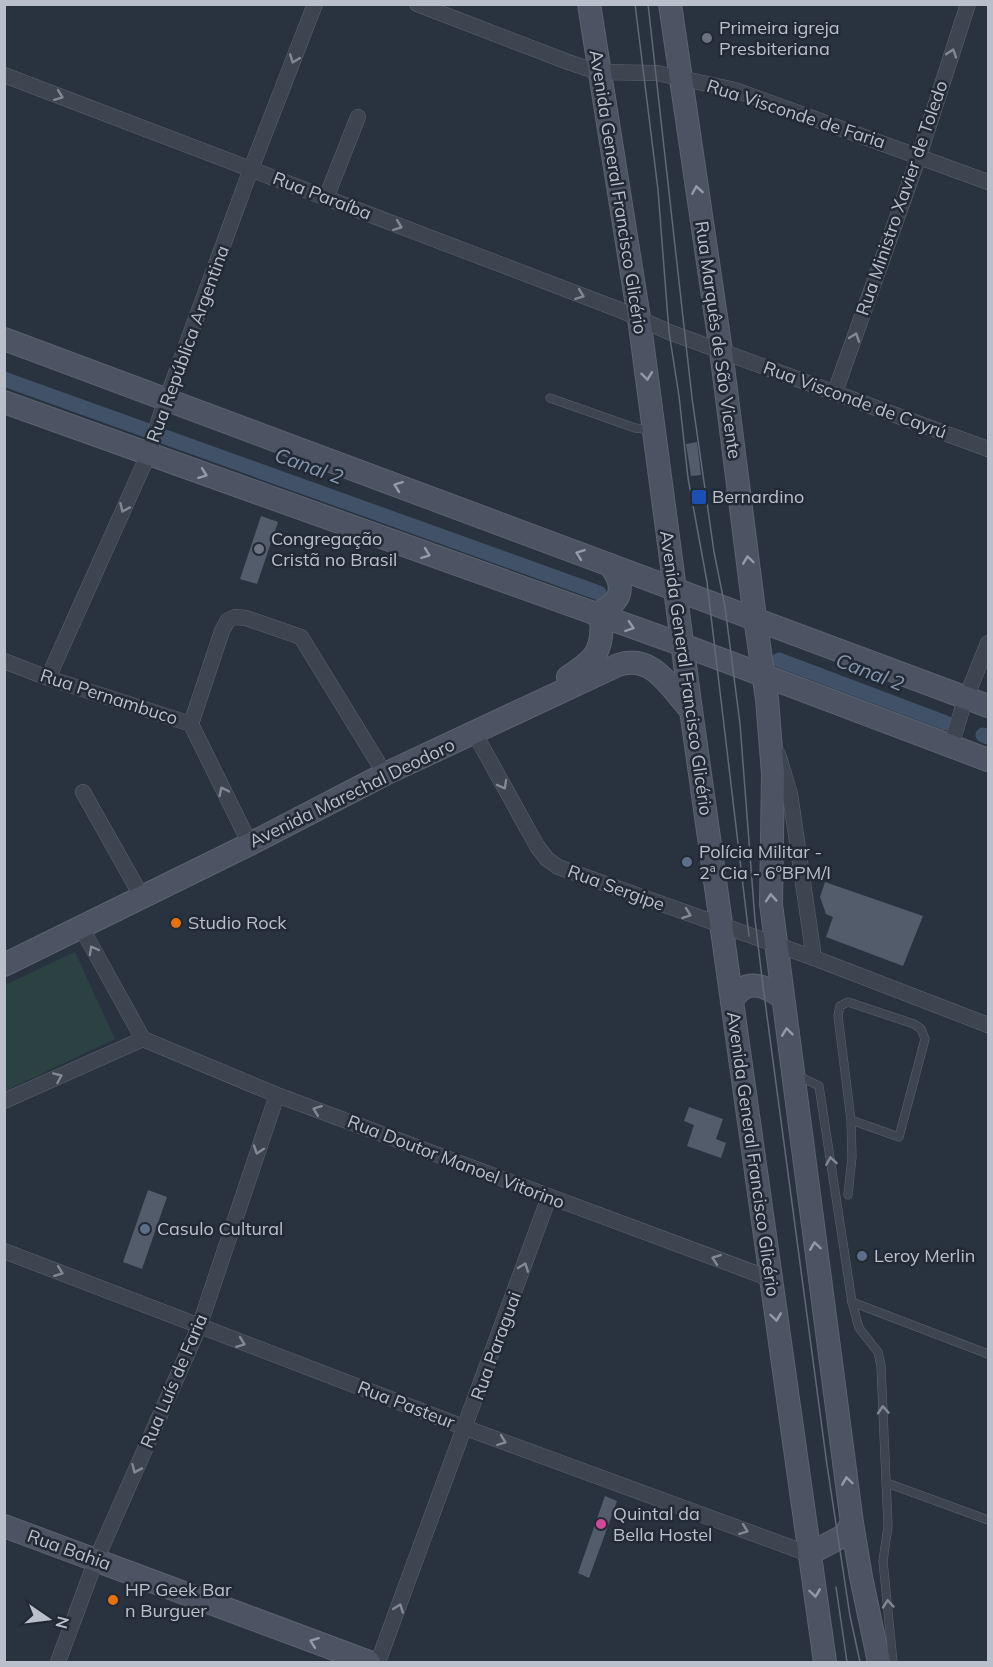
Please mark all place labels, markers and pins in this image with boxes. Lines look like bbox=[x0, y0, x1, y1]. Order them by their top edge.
place label: Primeira igreja Presbiteriana bbox=[719, 16, 840, 60]
marker: Primeira igreja Presbiteriana bbox=[700, 31, 714, 45]
place label: Bernardino bbox=[712, 485, 804, 508]
marker: Bernardino bbox=[690, 488, 708, 506]
place label: Congregação Cristã no Brasil bbox=[271, 527, 397, 571]
marker: Congregação Cristã no Brasil bbox=[252, 542, 266, 556]
place label: Polícia Militar - 2ª Cia - 6ºBPM/I bbox=[699, 840, 831, 884]
marker: Polícia Militar - 2ª Cia - 6ºBPM/I bbox=[680, 855, 694, 869]
place label: Studio Rock bbox=[188, 911, 287, 934]
marker: Studio Rock bbox=[169, 916, 183, 930]
place label: Casulo Cultural bbox=[157, 1217, 283, 1240]
marker: Casulo Cultural bbox=[138, 1222, 152, 1236]
place label: Leroy Merlin bbox=[874, 1244, 975, 1267]
marker: Leroy Merlin bbox=[855, 1249, 869, 1263]
place label: Quintal da Bella Hostel bbox=[613, 1502, 712, 1546]
marker: Quintal da Bella Hostel bbox=[594, 1517, 608, 1531]
place label: HP Geek Bar n Burguer bbox=[125, 1578, 232, 1622]
marker: HP Geek Bar n Burguer bbox=[106, 1593, 120, 1607]

